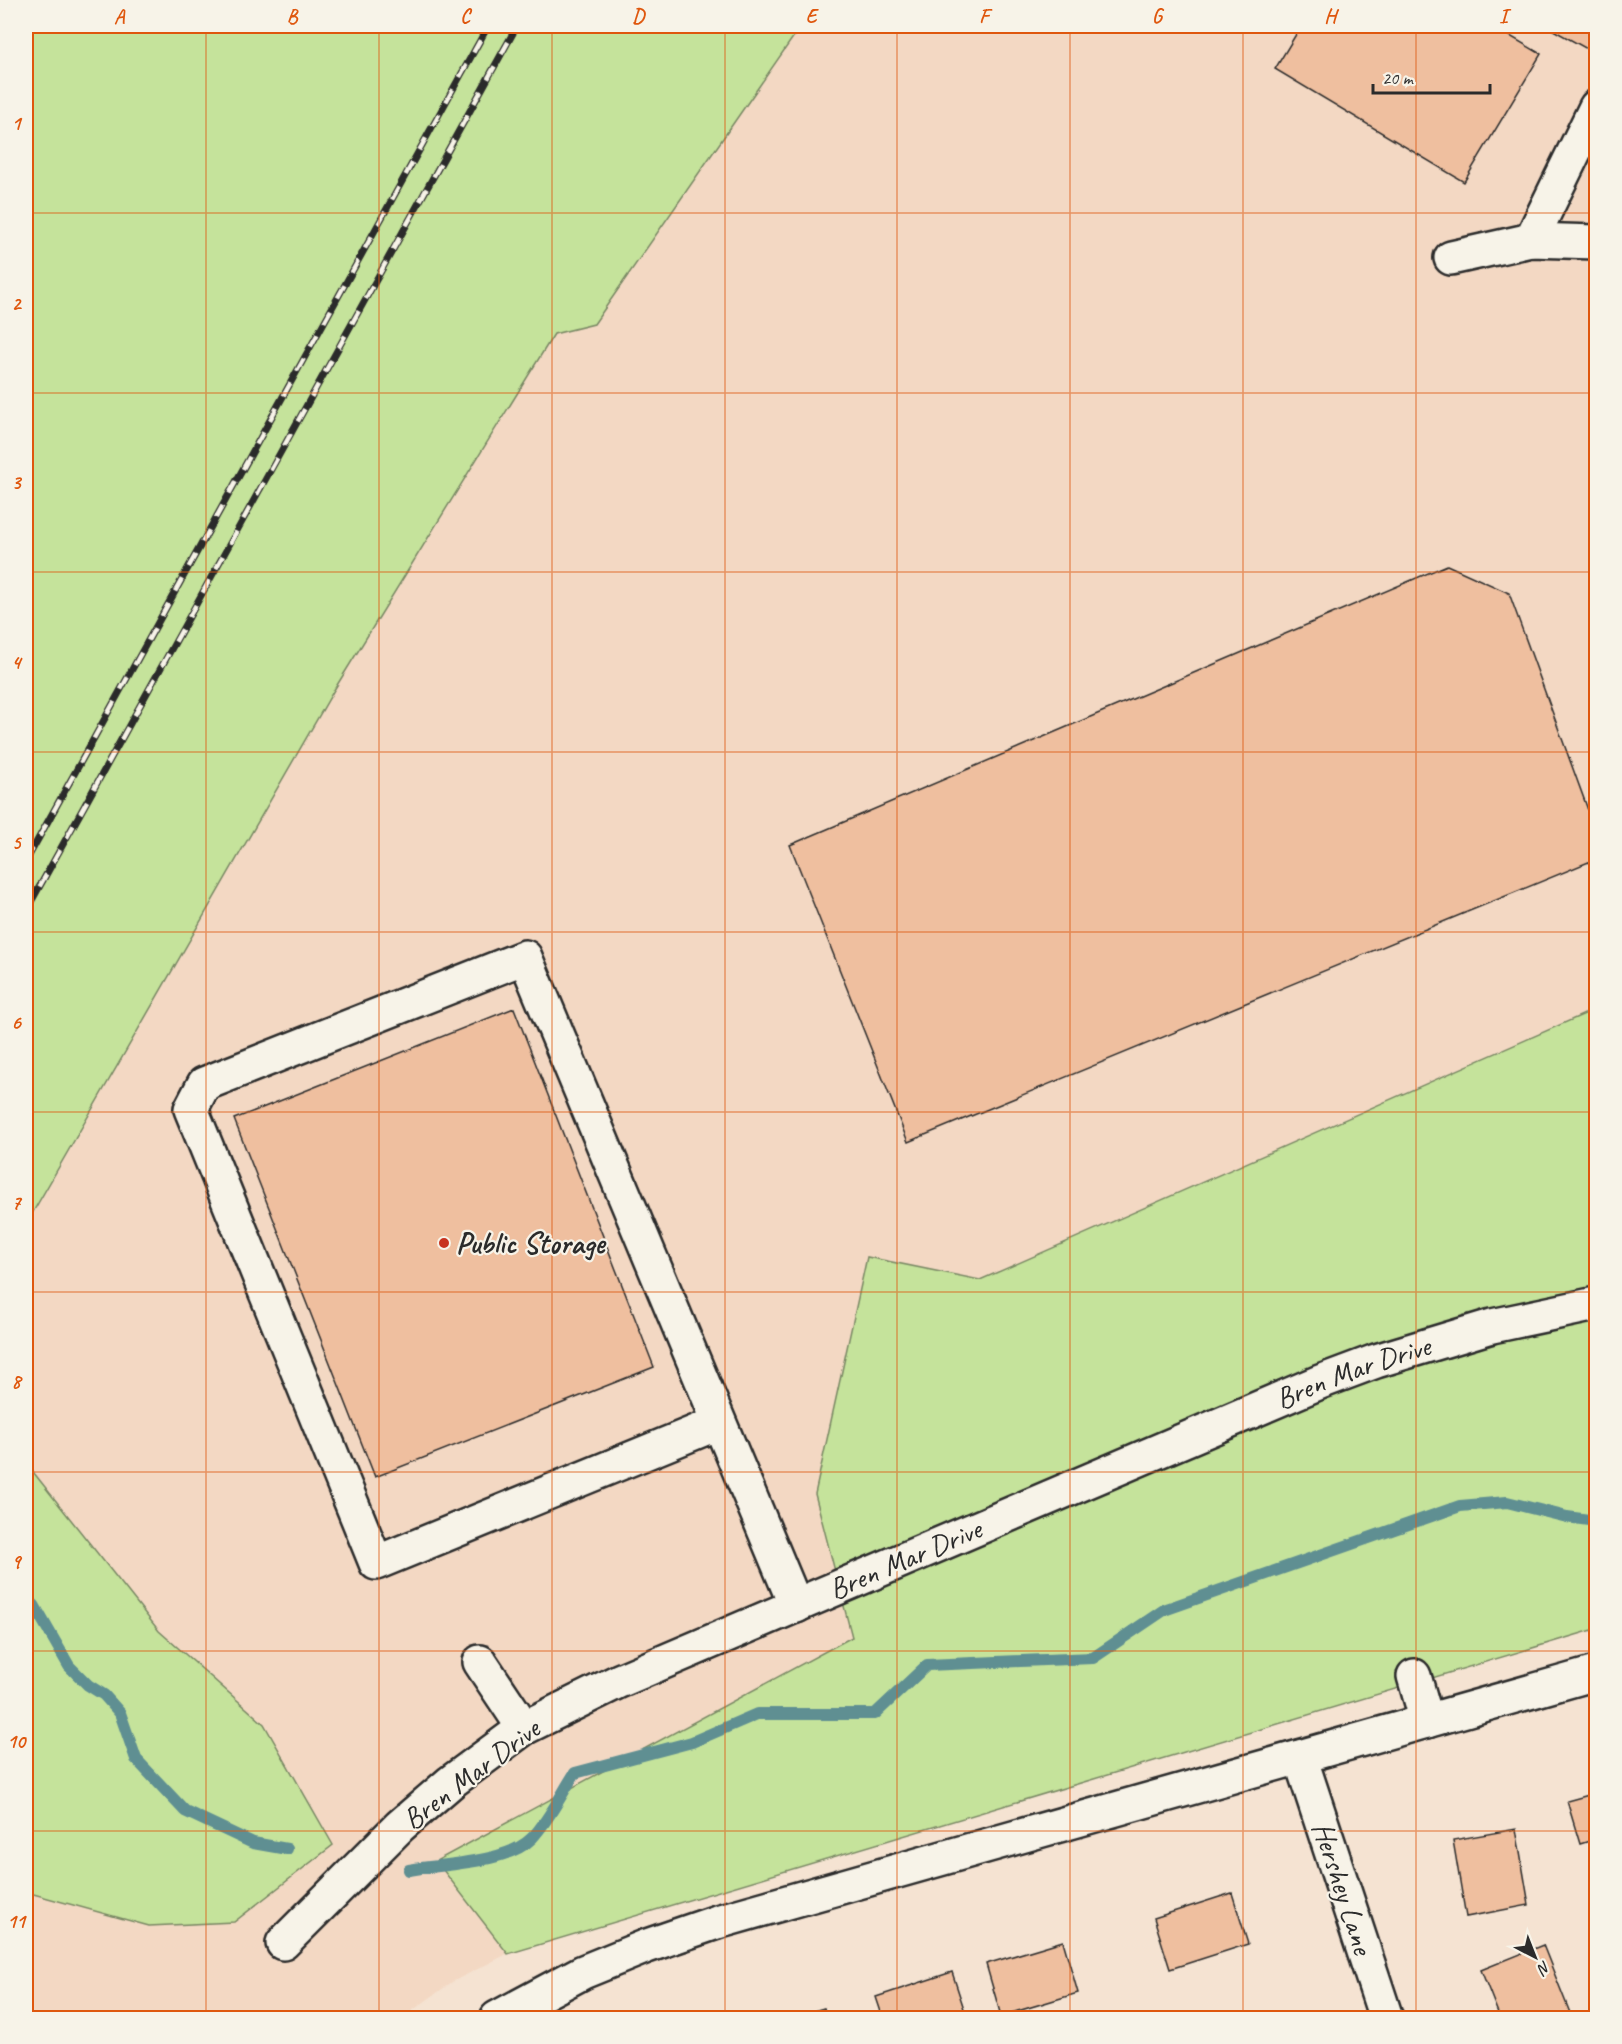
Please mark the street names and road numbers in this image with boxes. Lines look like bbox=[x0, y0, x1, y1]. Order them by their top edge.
street label: Bren Mar Drive bbox=[1270, 1326, 1437, 1418]
street label: Bren Mar Drive bbox=[823, 1509, 989, 1608]
street label: Bren Mar Drive bbox=[395, 1709, 549, 1838]
street label: Hershey Lane bbox=[1304, 1817, 1383, 1961]

